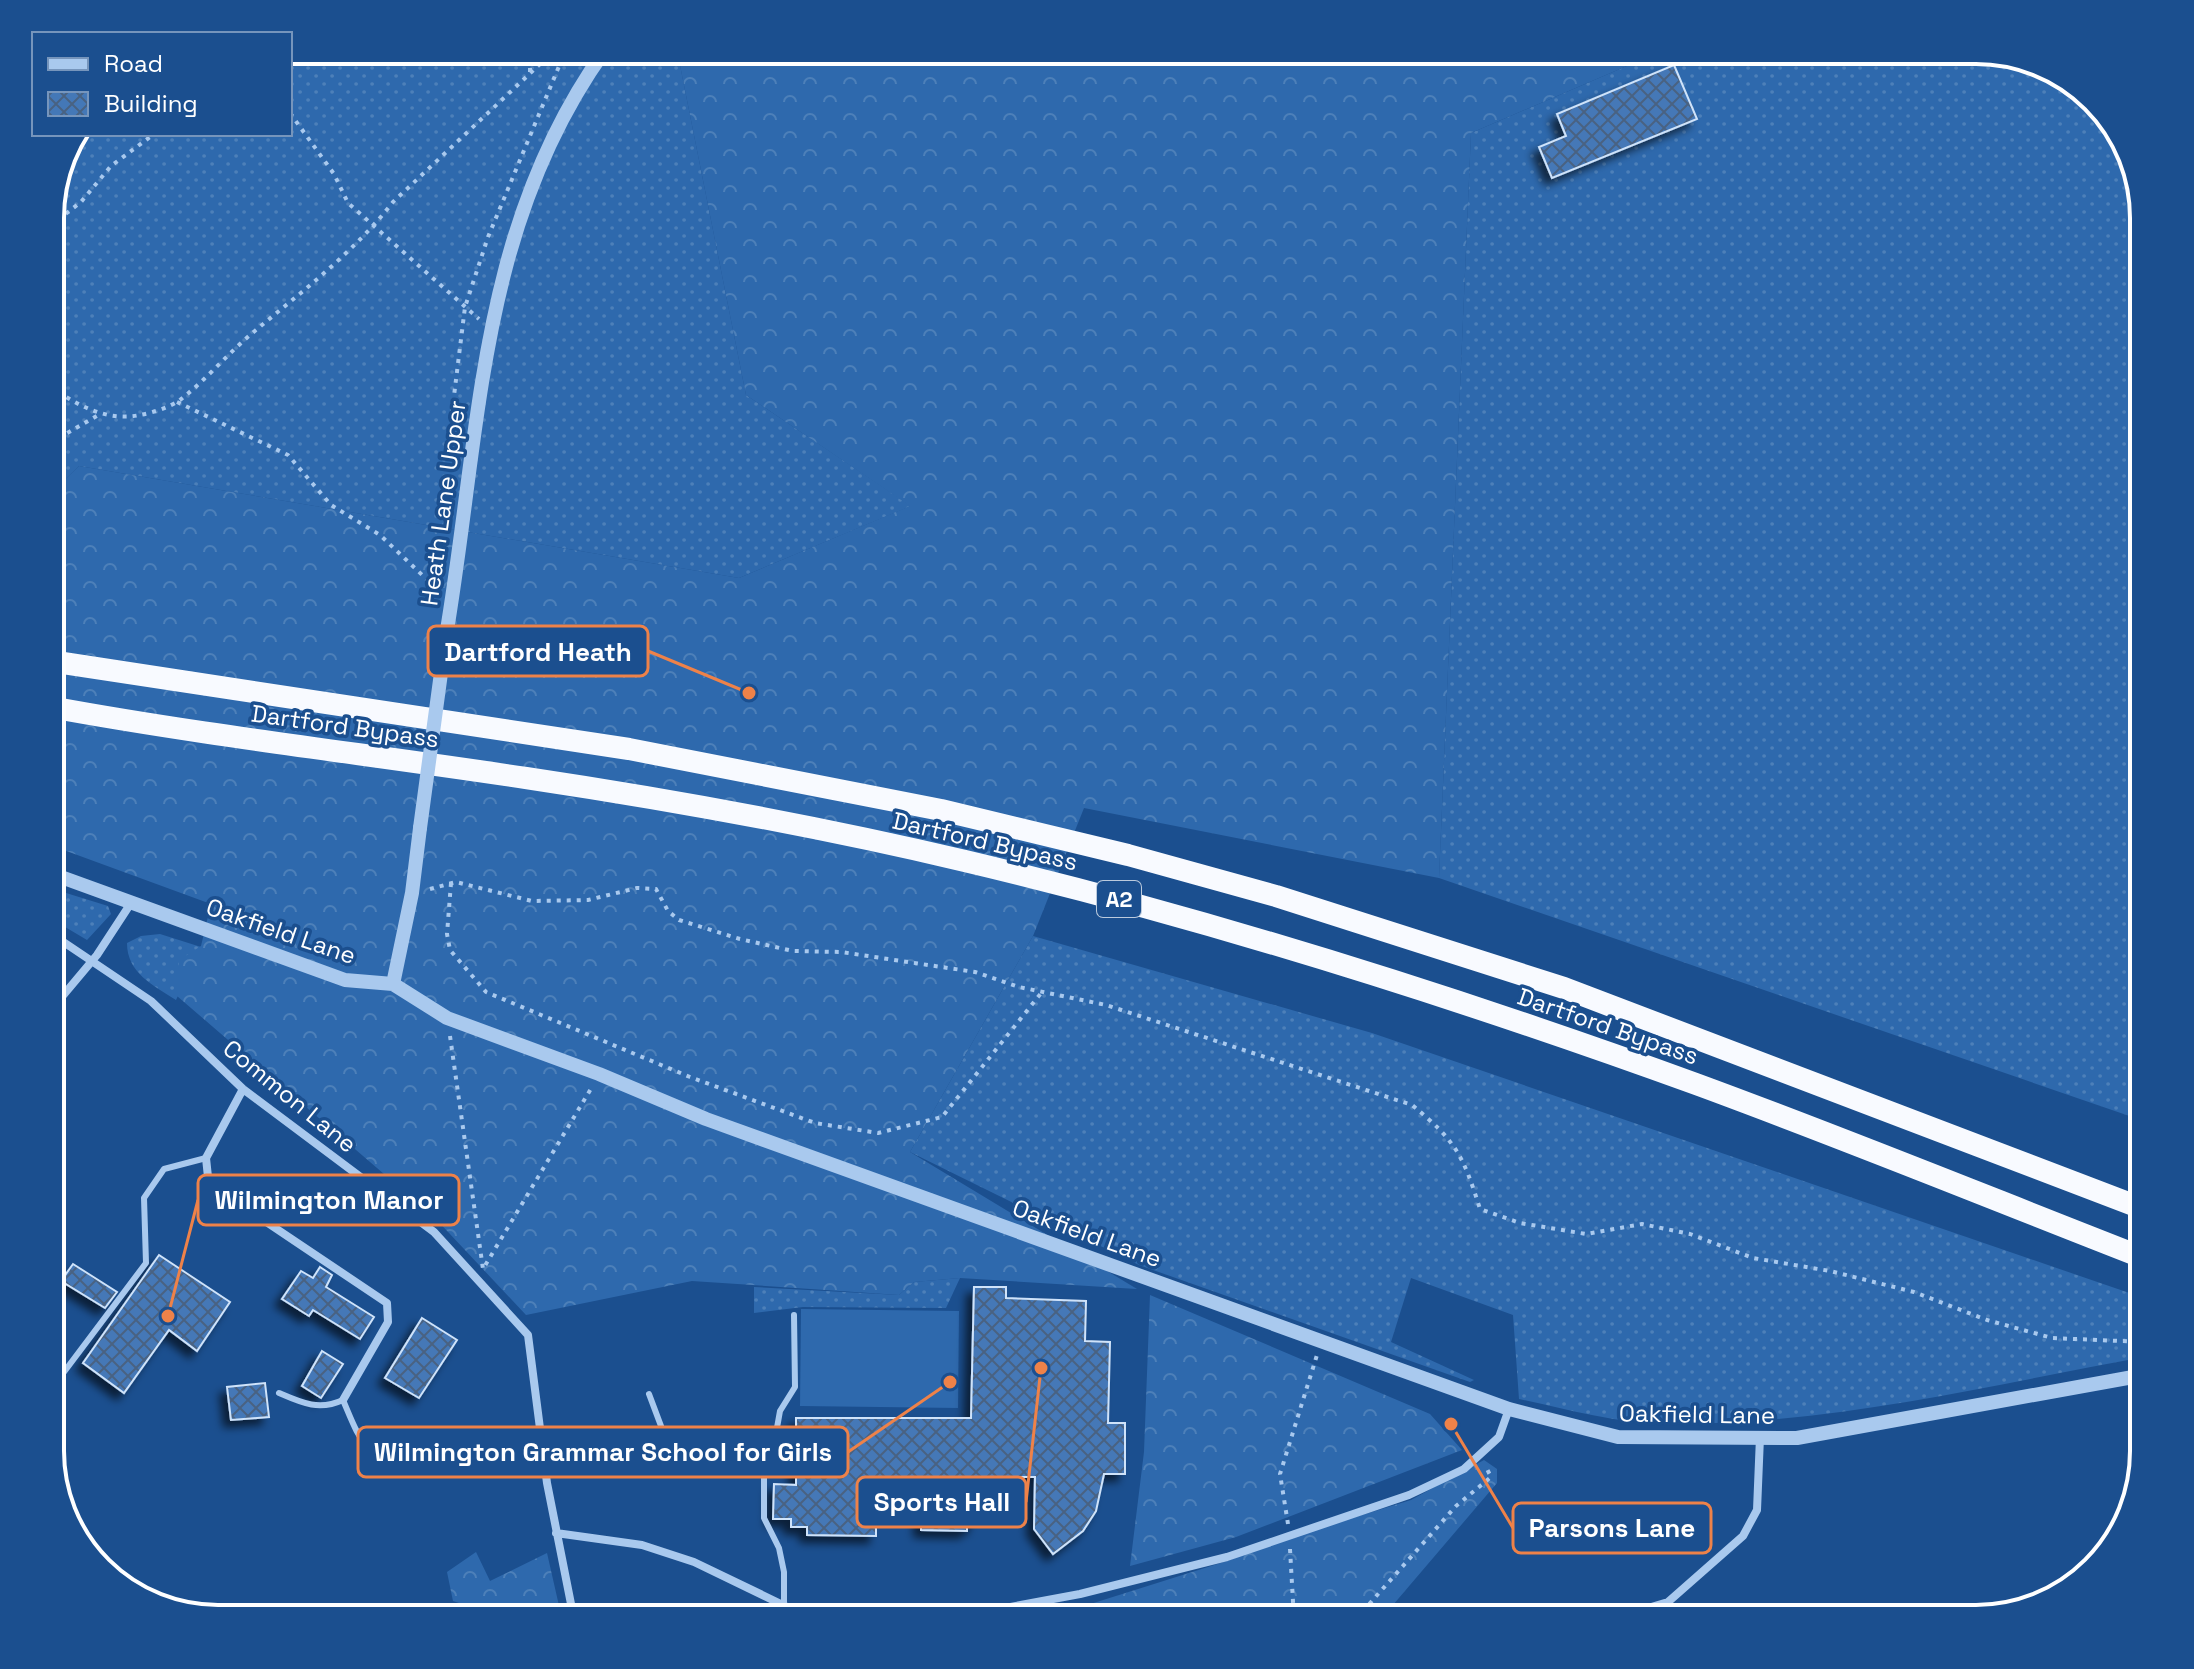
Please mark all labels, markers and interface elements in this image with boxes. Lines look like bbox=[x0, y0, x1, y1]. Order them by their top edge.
legend bbox=[32, 32, 292, 136]
text: Road bbox=[104, 48, 163, 79]
text: Building bbox=[104, 88, 198, 119]
street label: Heath Lane Upper bbox=[413, 398, 473, 608]
callout: Dartford Heath bbox=[428, 626, 648, 676]
text: Dartford Heath bbox=[444, 635, 632, 669]
street label: Dartford Bypass bbox=[249, 697, 441, 755]
street label: Dartford Bypass bbox=[889, 805, 1081, 877]
road number: A2 bbox=[1097, 881, 1141, 917]
street label: Oakfield Lane bbox=[202, 891, 360, 971]
street label: Dartford Bypass bbox=[1513, 981, 1703, 1071]
street label: Common Lane bbox=[217, 1033, 363, 1159]
callout: Wilmington Manor bbox=[198, 1175, 459, 1225]
text: Wilmington Manor bbox=[214, 1183, 444, 1217]
street label: Oakfield Lane bbox=[1008, 1192, 1166, 1274]
street label: Oakfield Lane bbox=[1619, 1397, 1775, 1431]
callout: Wilmington Grammar School for Girls bbox=[358, 1427, 848, 1477]
text: Wilmington Grammar School for Girls bbox=[374, 1435, 832, 1469]
callout: Sports Hall bbox=[857, 1477, 1026, 1527]
text: Sports Hall bbox=[874, 1485, 1010, 1519]
callout: Parsons Lane bbox=[1513, 1503, 1711, 1553]
text: Parsons Lane bbox=[1529, 1511, 1695, 1545]

